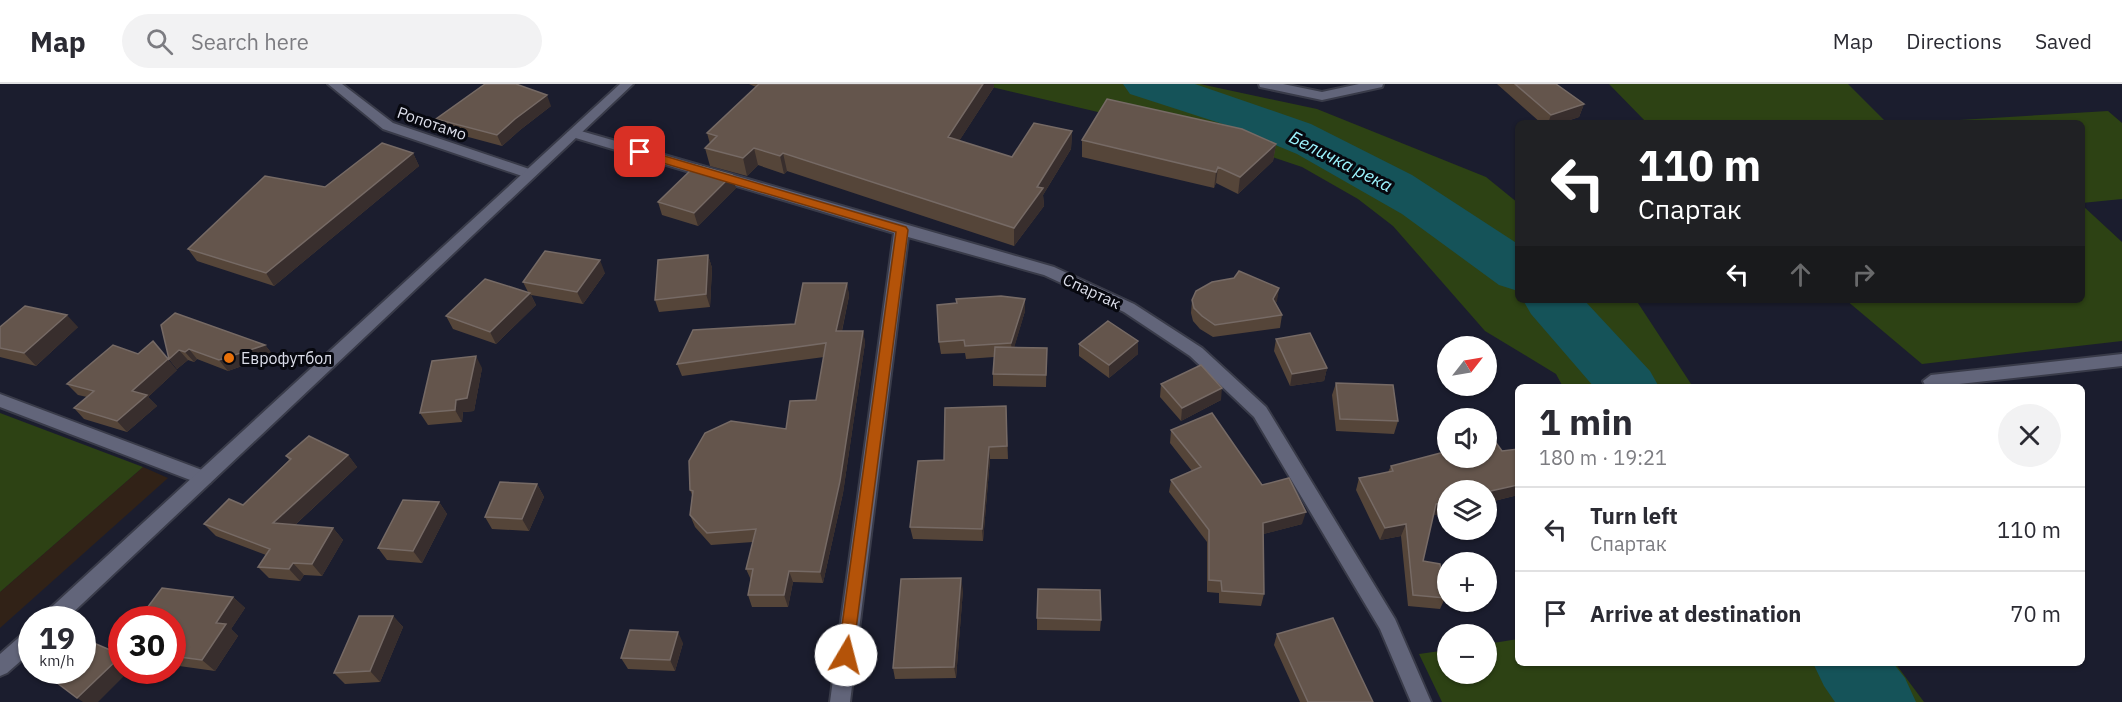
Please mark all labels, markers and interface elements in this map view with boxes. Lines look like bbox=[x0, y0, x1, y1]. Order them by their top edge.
search box bbox=[122, 14, 542, 68]
text: Map bbox=[30, 23, 86, 60]
icon: search bbox=[143, 25, 176, 58]
text: Search here bbox=[191, 27, 309, 56]
text: Map bbox=[1833, 27, 1873, 55]
text: Directions bbox=[1906, 27, 2002, 55]
text: Saved bbox=[2035, 27, 2092, 55]
street label: Ропотамо bbox=[395, 102, 469, 144]
water label: Беличка река bbox=[1286, 125, 1396, 197]
pin bbox=[614, 126, 665, 177]
icon: arrive bbox=[623, 135, 656, 168]
text: 110 m bbox=[1638, 138, 1761, 193]
icon: left bbox=[1539, 144, 1617, 222]
text: Спартак bbox=[1638, 191, 1742, 226]
icon: left bbox=[1721, 258, 1754, 291]
icon: ahead bbox=[1784, 258, 1817, 291]
icon: right bbox=[1847, 258, 1880, 291]
street label: Спартак bbox=[1060, 269, 1124, 313]
north arrow bbox=[1437, 336, 1497, 396]
map controls bbox=[1437, 336, 1497, 684]
place label: Еврофутбол bbox=[241, 348, 332, 368]
marker: Еврофутбол bbox=[222, 351, 236, 365]
text: 1 min bbox=[1539, 398, 1633, 445]
button: close bbox=[1998, 404, 2061, 467]
button: sound bbox=[1437, 408, 1497, 468]
text: 180 m · 19:21 bbox=[1539, 444, 1667, 471]
button: layers bbox=[1437, 480, 1497, 540]
text: Turn left bbox=[1590, 501, 1678, 530]
icon: left bbox=[1539, 513, 1572, 546]
text: 110 m bbox=[1997, 515, 2061, 544]
text: Спартак bbox=[1590, 530, 1667, 557]
button: + bbox=[1437, 552, 1497, 612]
icon: arrive bbox=[1539, 597, 1572, 630]
text: Arrive at destination bbox=[1590, 599, 1801, 628]
text: 70 m bbox=[2010, 599, 2061, 628]
speed limit sign: 30 bbox=[108, 606, 186, 684]
text: 19 bbox=[39, 618, 75, 657]
position arrow bbox=[814, 623, 878, 687]
button: − bbox=[1437, 624, 1497, 684]
text: km/h bbox=[39, 651, 75, 670]

